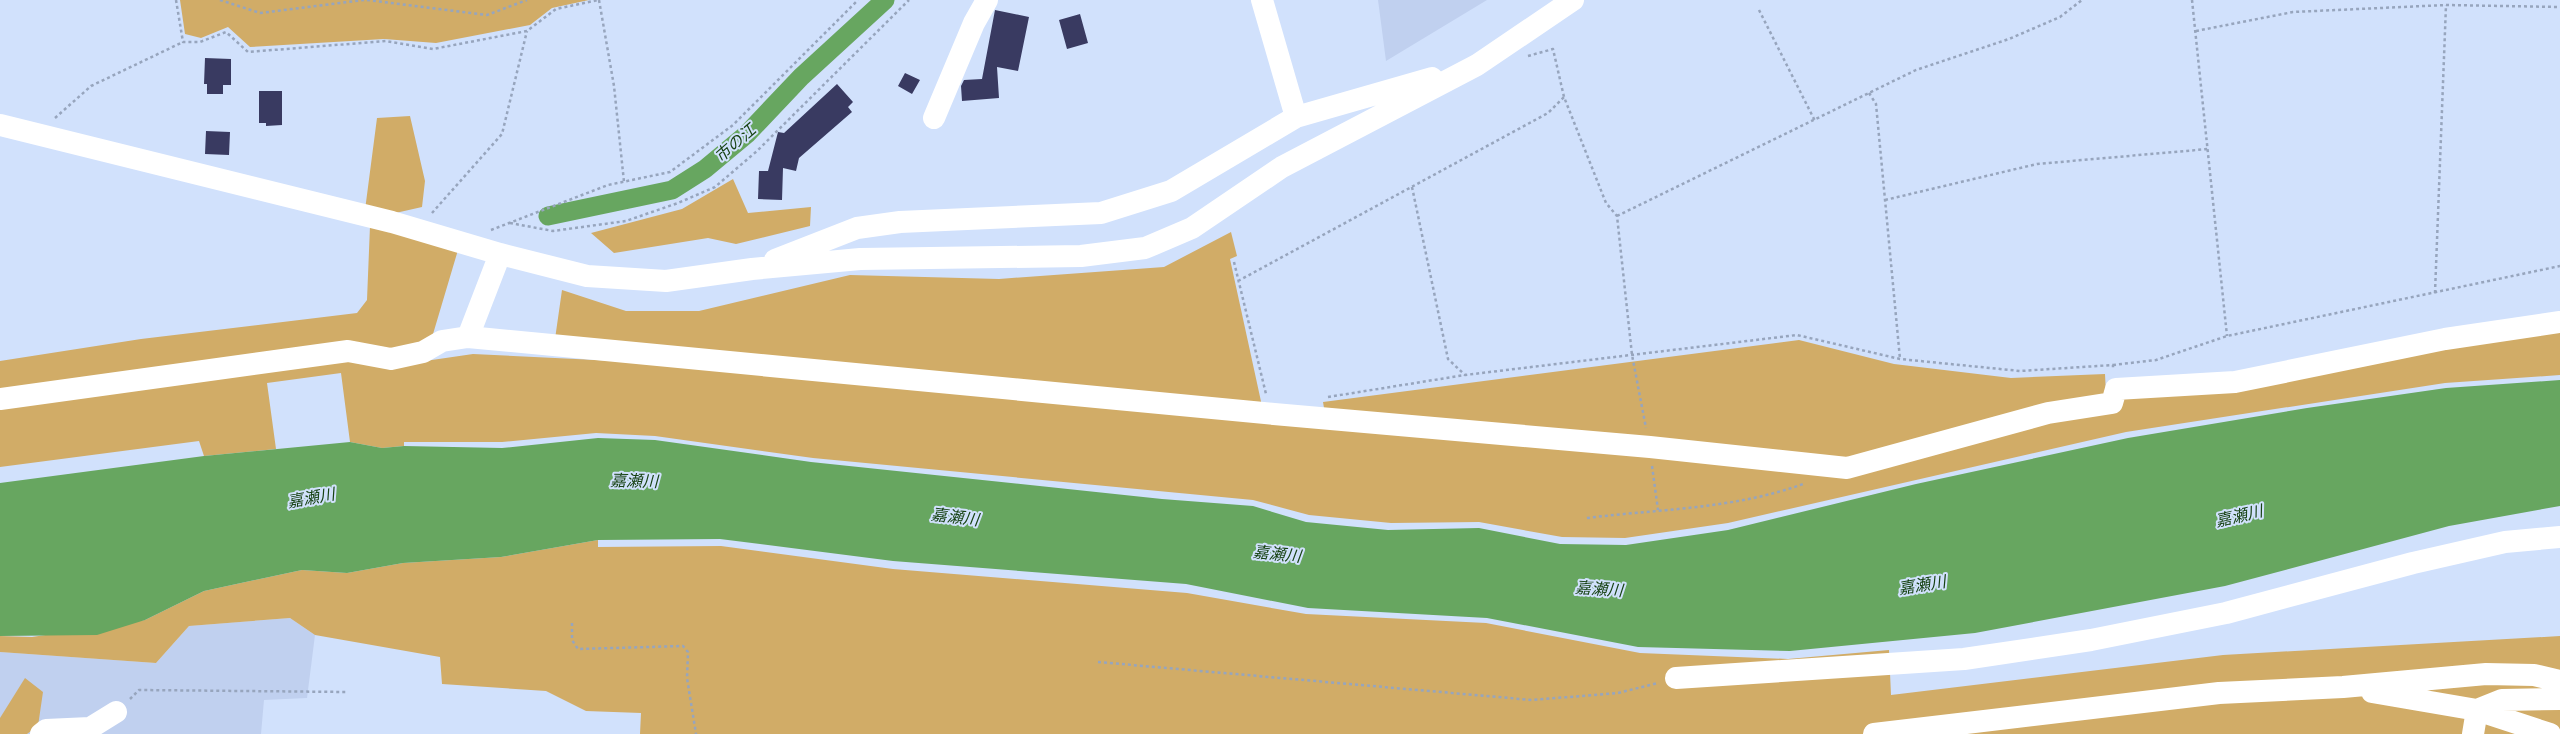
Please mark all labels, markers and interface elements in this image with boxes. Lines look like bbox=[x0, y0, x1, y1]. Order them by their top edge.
water label: 市の江 bbox=[709, 117, 762, 167]
water label: 嘉瀬川 bbox=[610, 469, 660, 493]
water label: 嘉瀬川 bbox=[285, 482, 339, 513]
water label: 嘉瀬川 bbox=[2213, 499, 2267, 533]
water label: 嘉瀬川 bbox=[930, 503, 982, 532]
water label: 嘉瀬川 bbox=[1252, 540, 1304, 568]
water label: 嘉瀬川 bbox=[1896, 570, 1949, 600]
water label: 嘉瀬川 bbox=[1574, 576, 1626, 602]

